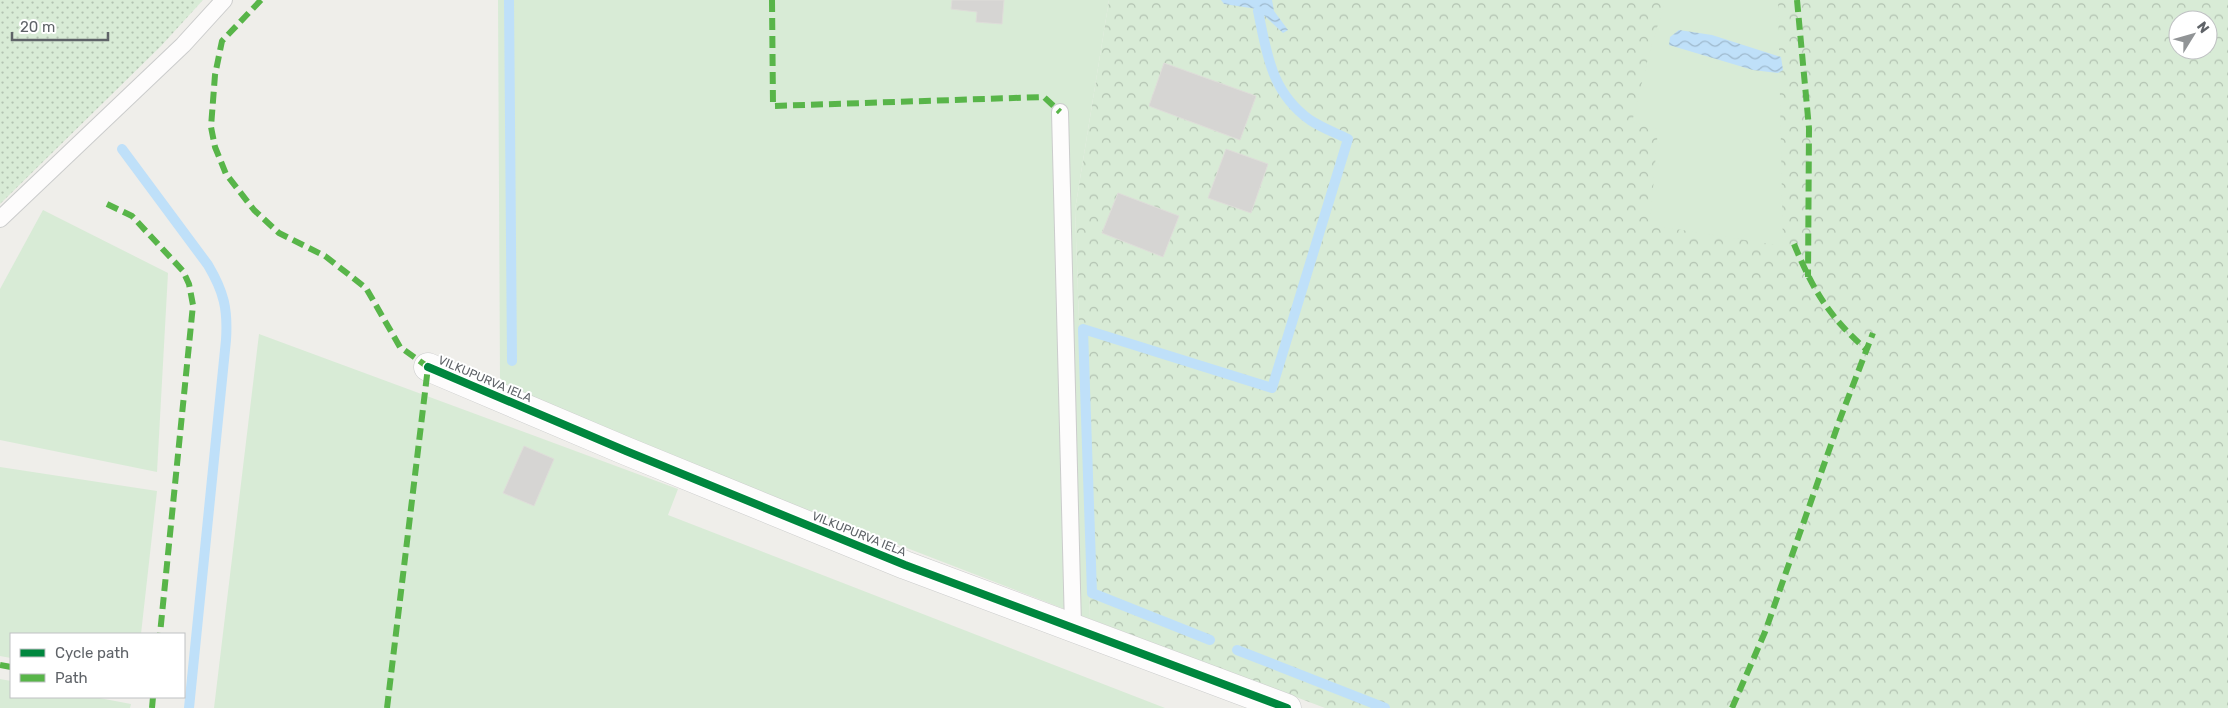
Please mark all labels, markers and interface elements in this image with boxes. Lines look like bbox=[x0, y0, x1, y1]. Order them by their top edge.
scale bar bbox=[12, 10, 109, 42]
north arrow bbox=[2168, 10, 2218, 60]
text: 20 m bbox=[20, 18, 55, 36]
text: N bbox=[2193, 18, 2213, 37]
street label: VILKUPURVA IELA bbox=[436, 353, 534, 405]
street label: VILKUPURVA IELA bbox=[810, 509, 908, 559]
legend bbox=[10, 633, 185, 698]
text: Cycle path bbox=[55, 644, 129, 662]
text: Path bbox=[55, 669, 88, 687]

